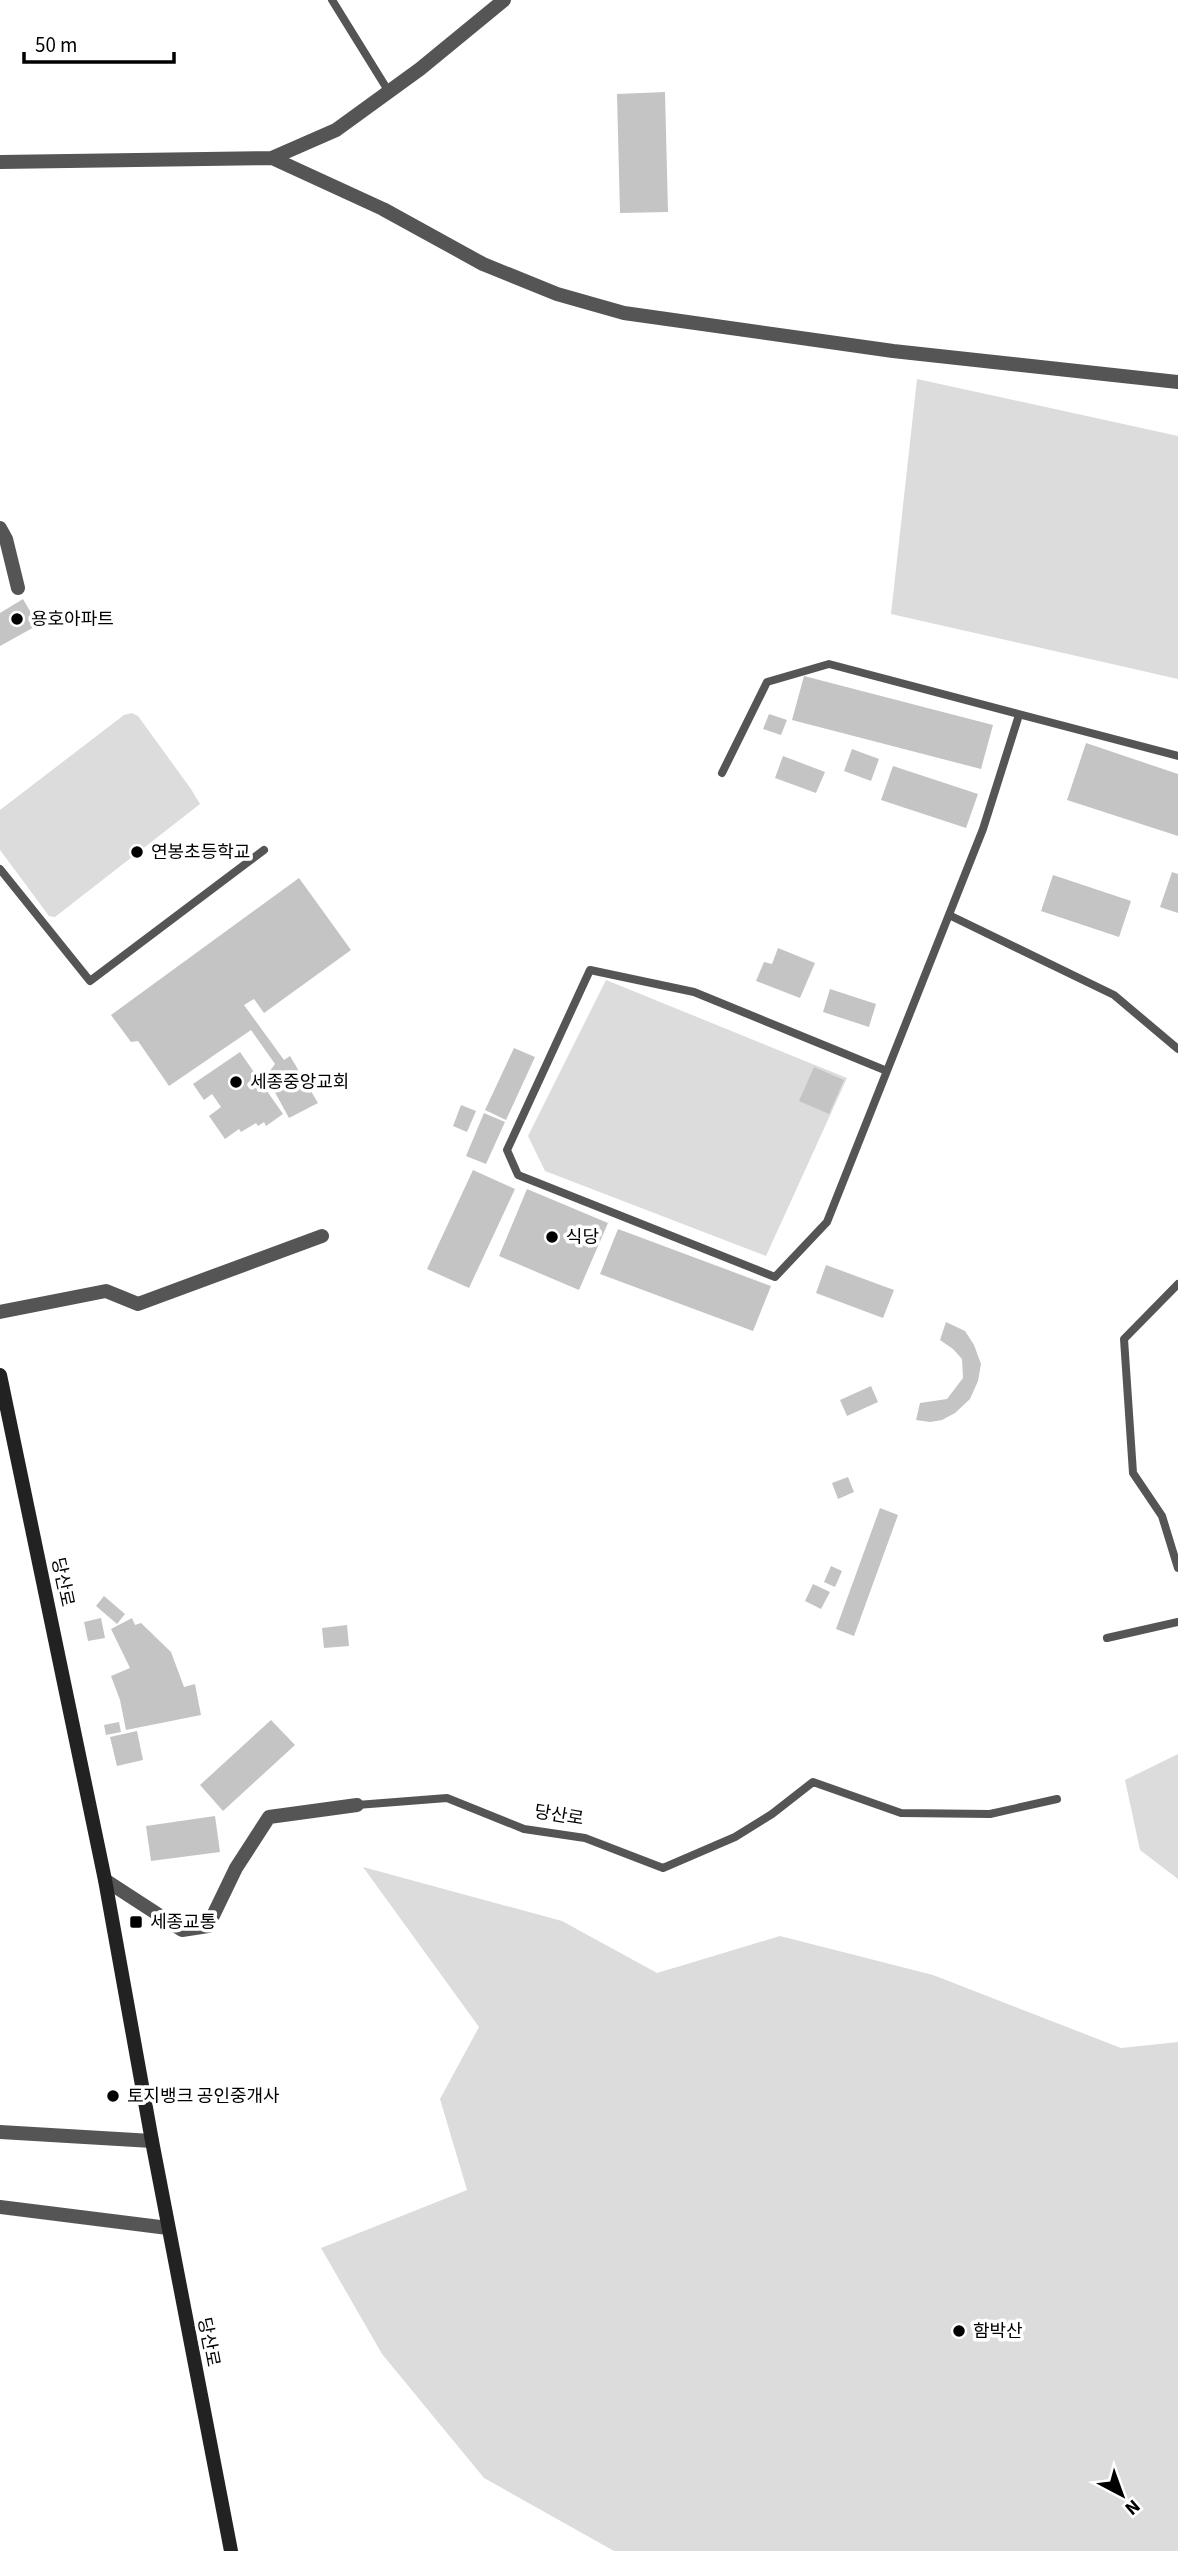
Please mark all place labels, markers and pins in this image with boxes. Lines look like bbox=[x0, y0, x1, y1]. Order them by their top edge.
place label: 용호아파트 bbox=[31, 607, 114, 632]
marker: 용호아파트 bbox=[9, 611, 25, 627]
place label: 연봉초등학교 bbox=[151, 840, 250, 865]
marker: 연봉초등학교 bbox=[129, 844, 145, 860]
place label: 세종중앙교회 bbox=[250, 1070, 349, 1095]
marker: 세종중앙교회 bbox=[228, 1074, 244, 1090]
place label: 식당 bbox=[566, 1225, 599, 1250]
marker: 식당 bbox=[544, 1229, 560, 1245]
place label: 세종교통 bbox=[150, 1910, 216, 1935]
marker: 세종교통 bbox=[128, 1914, 144, 1930]
place label: 토지뱅크 공인중개사 bbox=[127, 2084, 280, 2109]
marker: 토지뱅크 공인중개사 bbox=[105, 2088, 121, 2104]
place label: 함박산 bbox=[973, 2319, 1023, 2344]
marker: 함박산 bbox=[951, 2323, 967, 2339]

